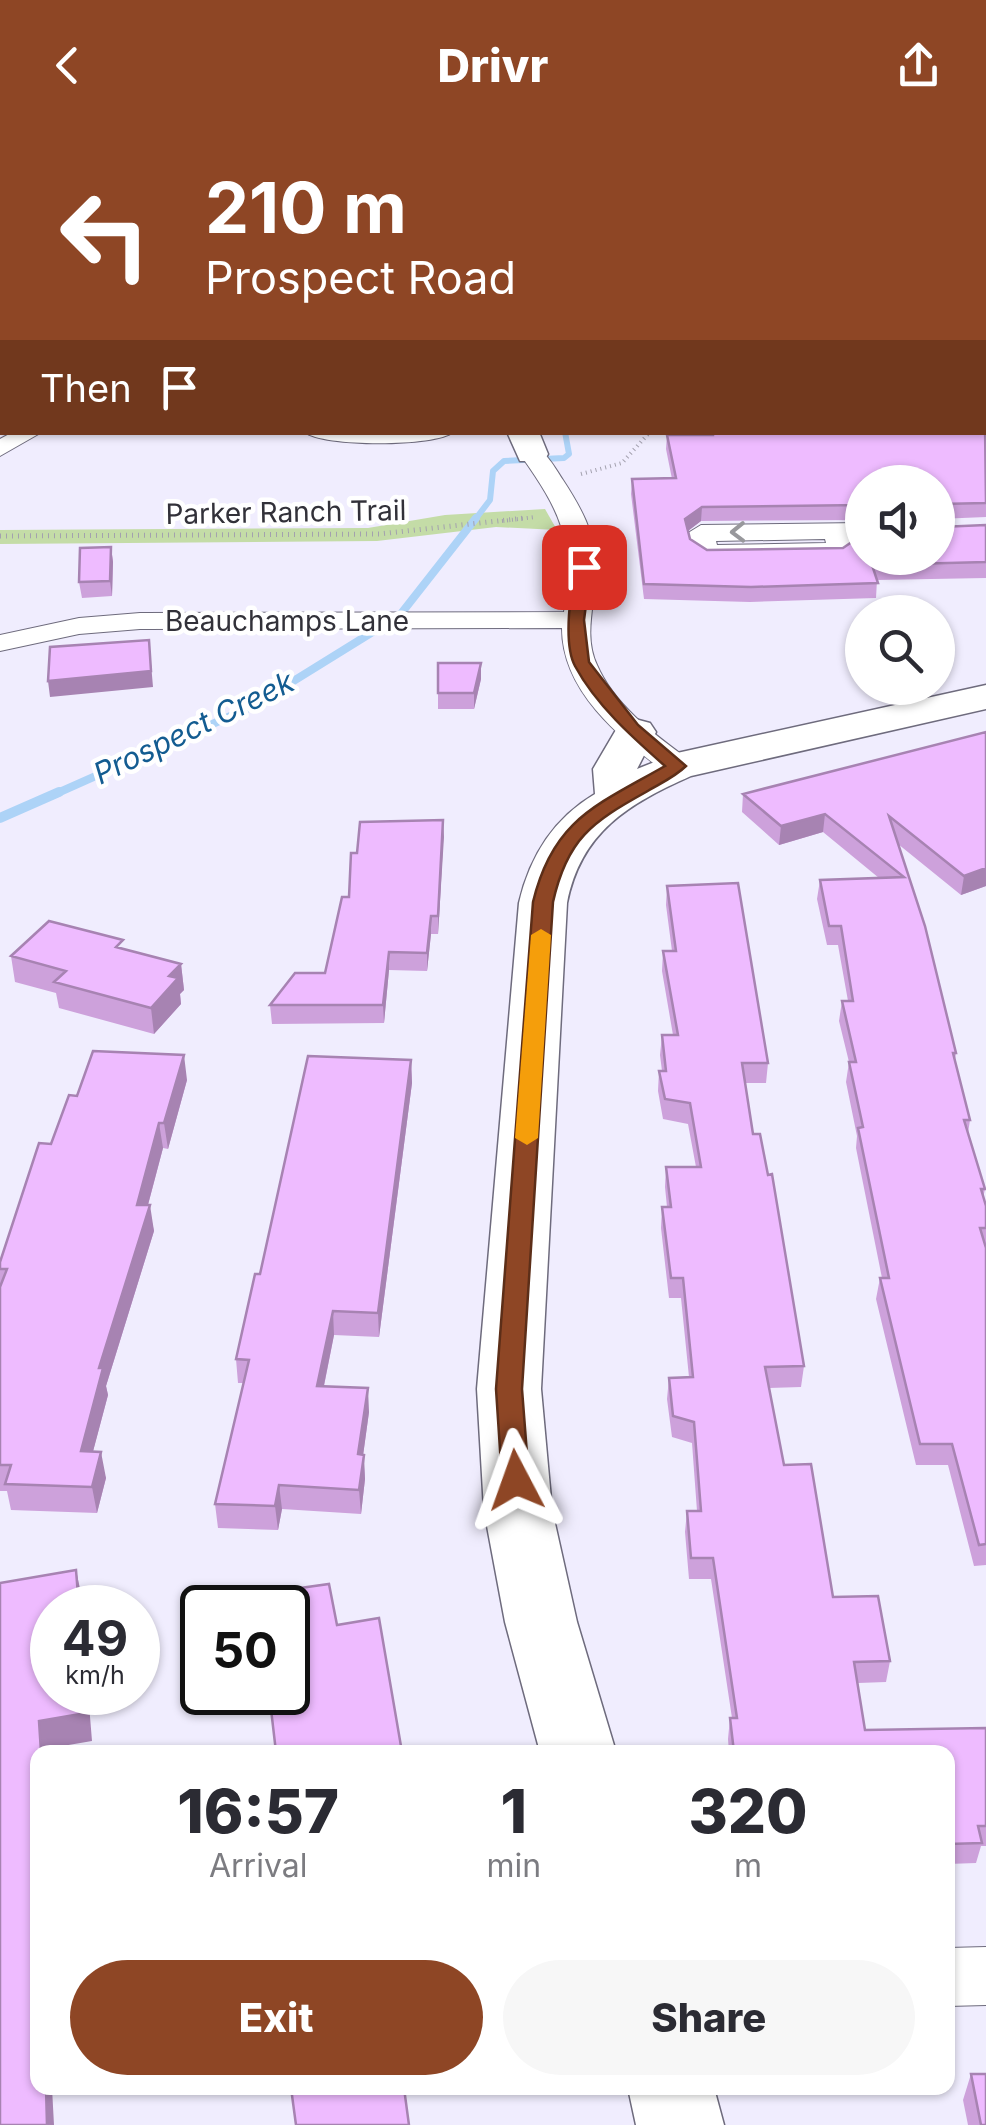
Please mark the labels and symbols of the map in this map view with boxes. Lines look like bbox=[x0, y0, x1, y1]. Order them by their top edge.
street label: Parker Ranch Trail bbox=[165, 493, 407, 531]
one-way arrow bbox=[730, 522, 746, 543]
pin bbox=[542, 525, 627, 610]
street label: Beauchamps Lane bbox=[165, 604, 409, 638]
water label: Prospect Creek bbox=[87, 663, 300, 791]
position arrow bbox=[464, 1428, 568, 1532]
speed limit sign: 50 bbox=[180, 1585, 310, 1715]

